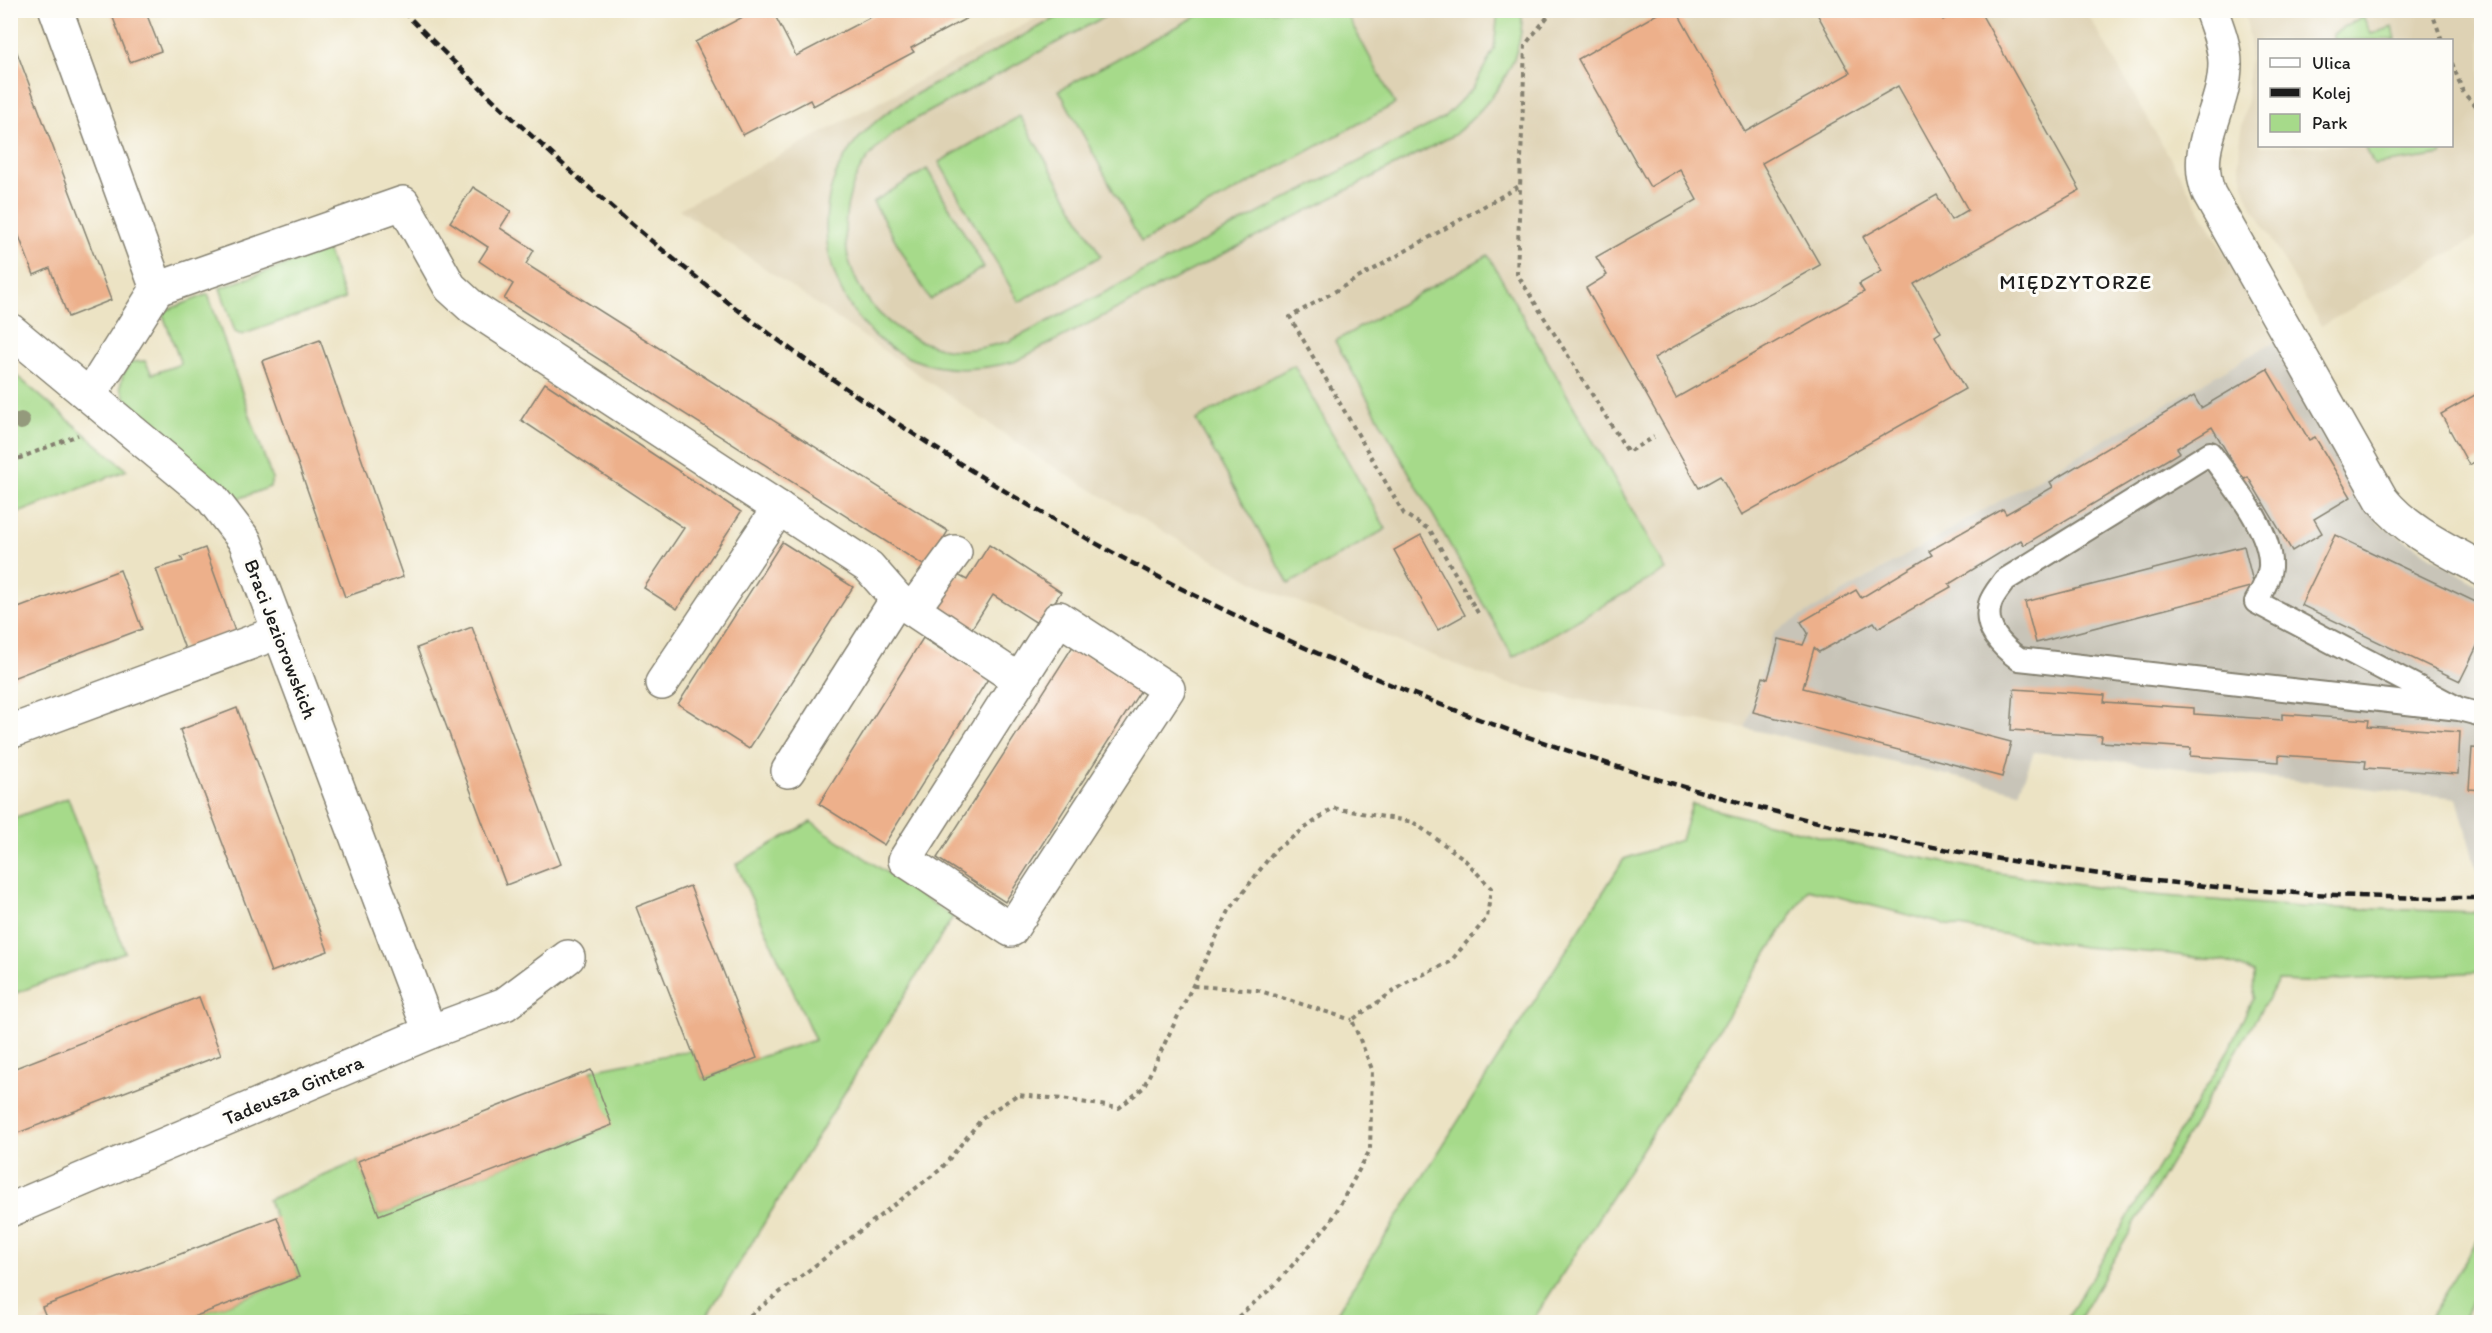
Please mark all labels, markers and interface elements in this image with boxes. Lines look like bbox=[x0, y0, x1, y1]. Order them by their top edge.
legend bbox=[2258, 39, 2453, 147]
text: Ulica bbox=[2312, 52, 2351, 74]
text: Kolej bbox=[2312, 82, 2351, 104]
text: Park bbox=[2312, 112, 2347, 134]
district label: MIĘDZYTORZE bbox=[1999, 269, 2153, 294]
street label: Braci Jeziorowskich bbox=[239, 556, 323, 723]
street label: Tadeusza Gintera bbox=[219, 1049, 367, 1130]

